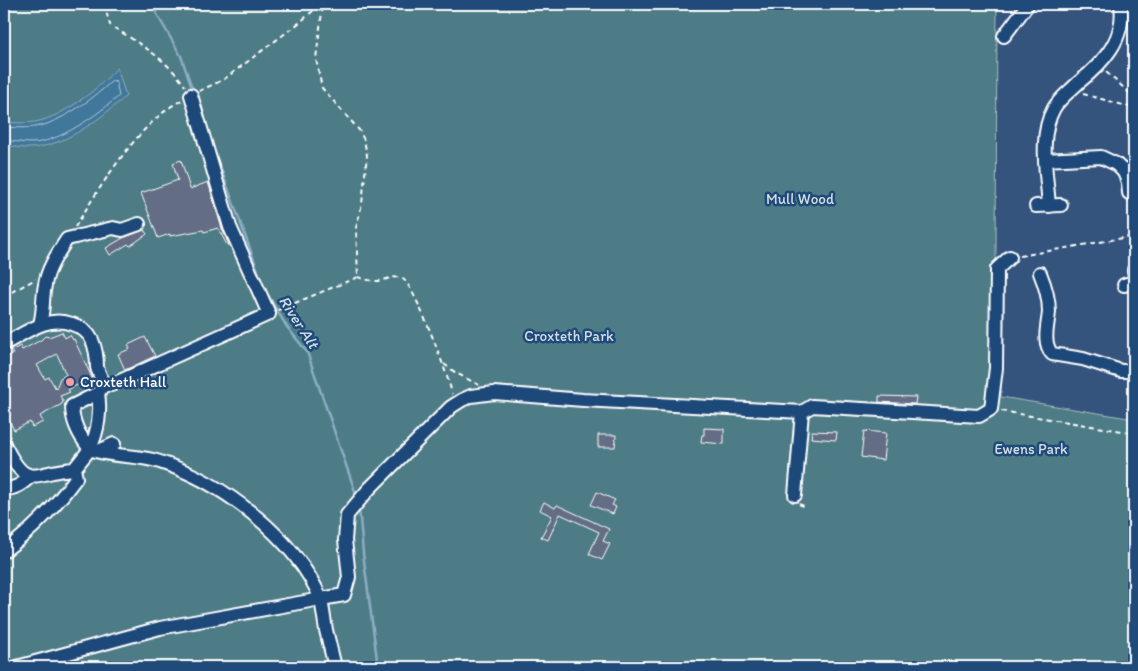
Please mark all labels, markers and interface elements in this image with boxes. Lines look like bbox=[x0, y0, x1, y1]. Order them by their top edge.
park label: Mull Wood bbox=[766, 190, 834, 208]
water label: River Alt bbox=[275, 292, 324, 354]
park label: Croxteth Park bbox=[524, 327, 614, 345]
place label: Croxteth Hall bbox=[80, 373, 167, 391]
marker: Croxteth Hall bbox=[64, 376, 76, 388]
park label: Ewens Park bbox=[994, 440, 1068, 458]

